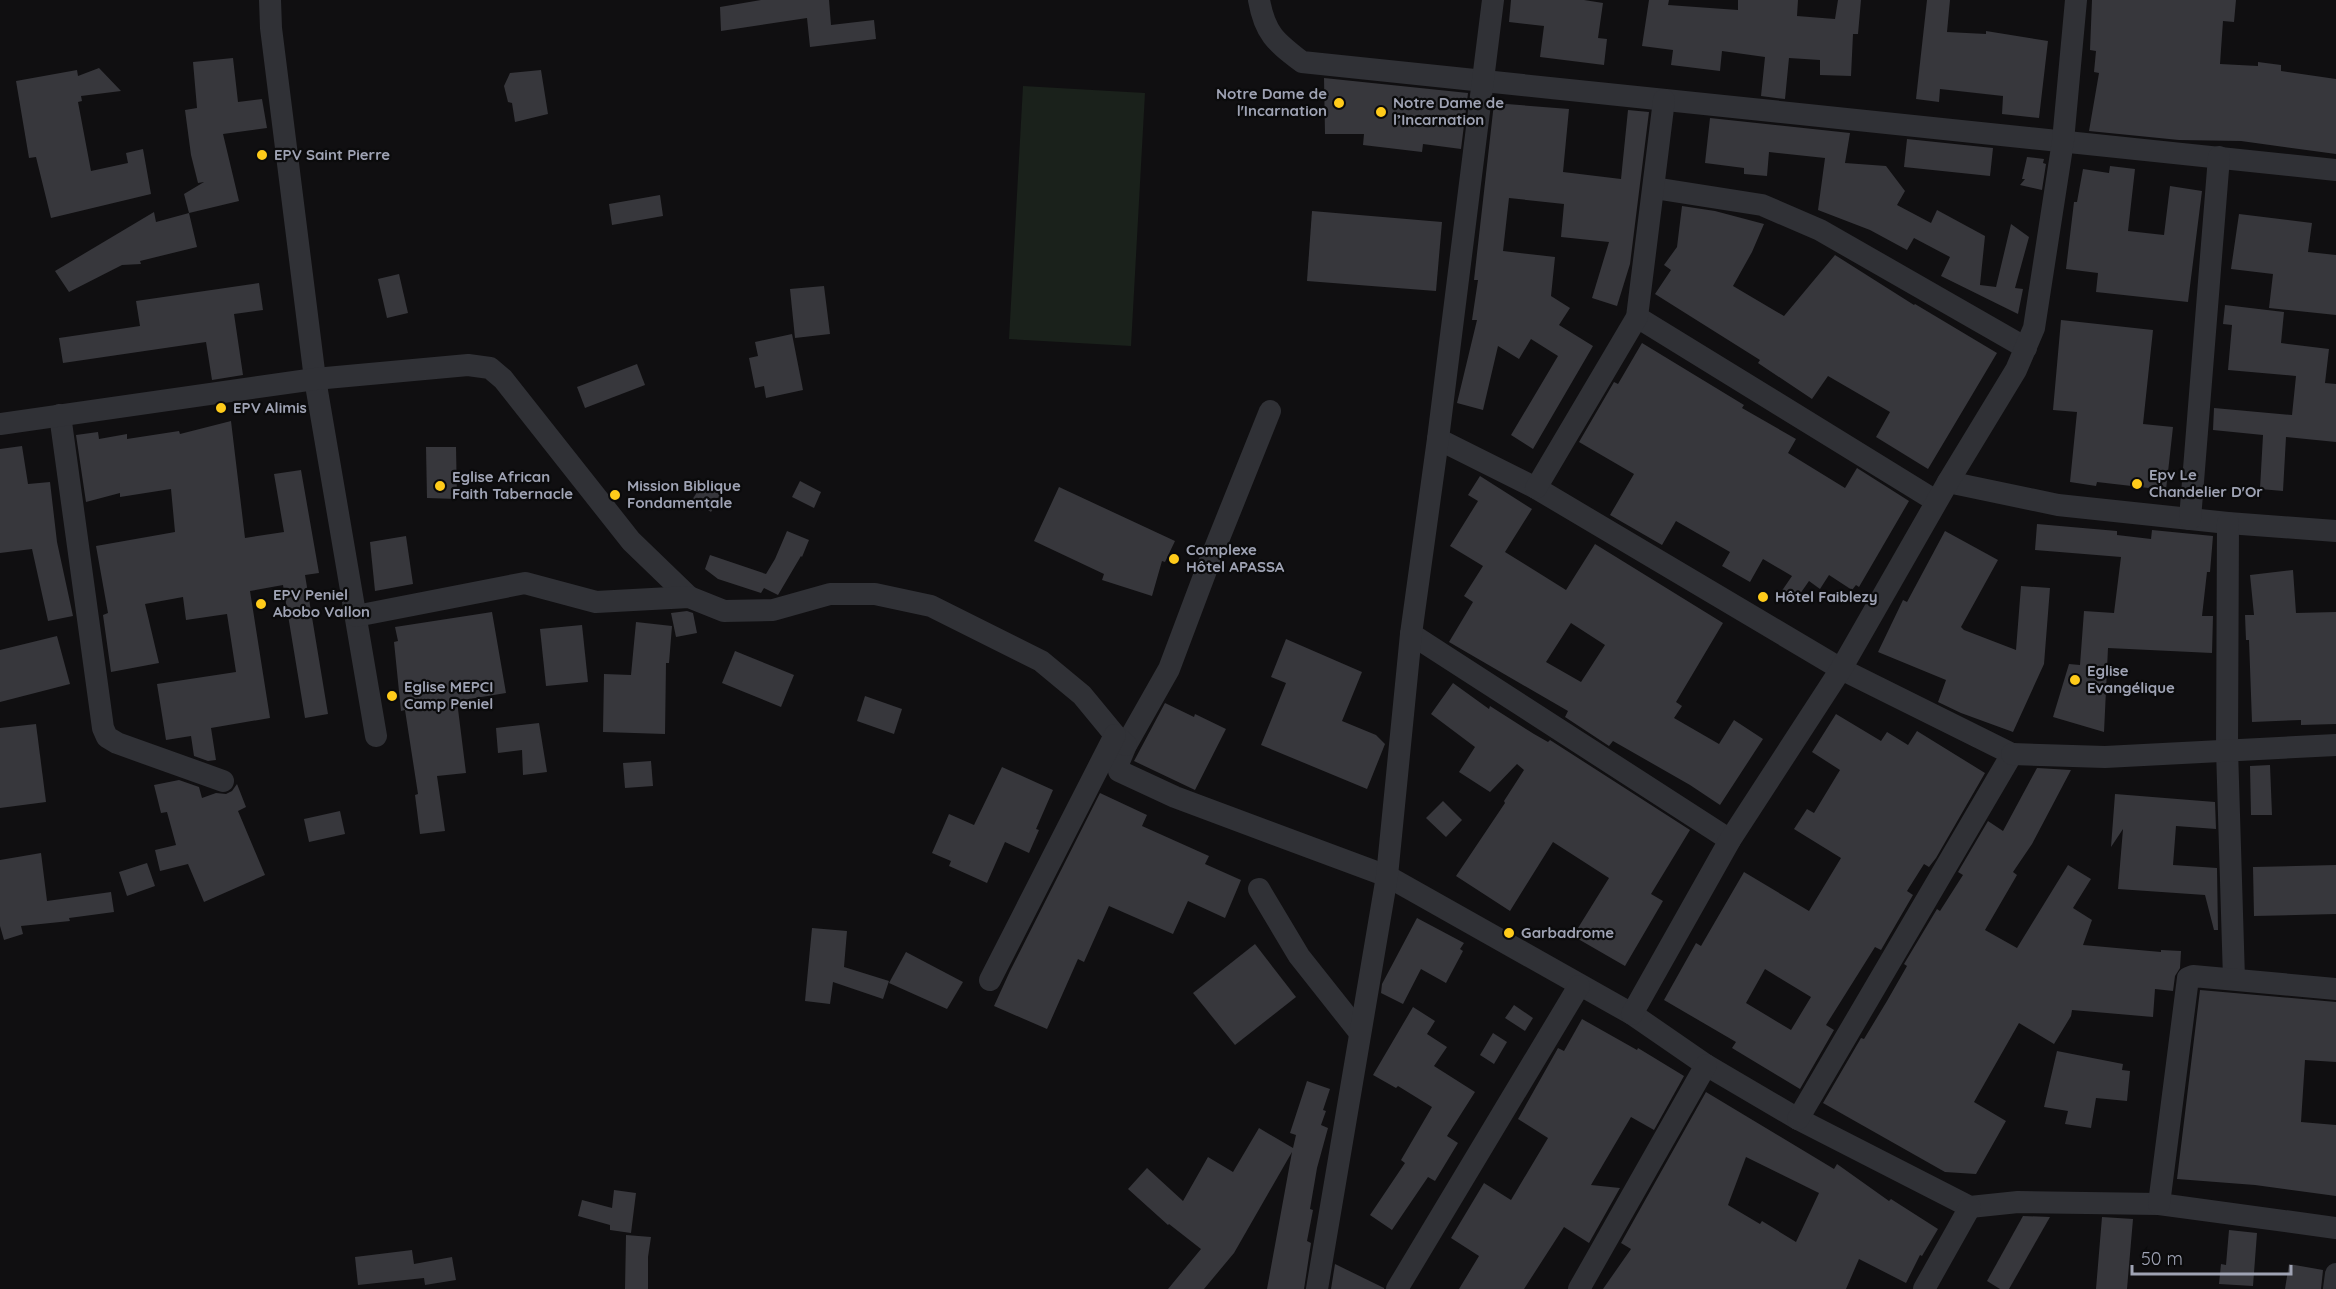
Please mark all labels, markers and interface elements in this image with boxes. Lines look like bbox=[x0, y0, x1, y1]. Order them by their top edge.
place label: Notre Dame de l'Incarnation bbox=[1216, 84, 1327, 120]
place label: Notre Dame de l’Incarnation bbox=[1393, 93, 1504, 129]
marker: Notre Dame de l'Incarnation bbox=[1332, 96, 1346, 110]
marker: Notre Dame de l’Incarnation bbox=[1374, 105, 1388, 119]
place label: EPV Saint Pierre bbox=[274, 145, 390, 164]
marker: EPV Saint Pierre bbox=[255, 148, 269, 162]
place label: EPV Alimis bbox=[233, 398, 307, 417]
marker: EPV Alimis bbox=[214, 401, 228, 415]
place label: Epv Le Chandelier D'Or bbox=[2149, 465, 2263, 501]
place label: Eglise African Faith Tabernacle bbox=[452, 467, 573, 503]
place label: Mission Biblique Fondamentale bbox=[627, 476, 741, 512]
marker: Epv Le Chandelier D'Or bbox=[2130, 477, 2144, 491]
marker: Eglise African Faith Tabernacle bbox=[433, 479, 447, 493]
marker: Mission Biblique Fondamentale bbox=[608, 488, 622, 502]
place label: Complexe Hôtel APASSA bbox=[1186, 540, 1285, 576]
marker: Complexe Hôtel APASSA bbox=[1167, 552, 1181, 566]
place label: EPV Peniel Abobo Vallon bbox=[273, 585, 370, 621]
place label: Hôtel Faiblezy bbox=[1775, 587, 1878, 606]
marker: Hôtel Faiblezy bbox=[1756, 590, 1770, 604]
marker: EPV Peniel Abobo Vallon bbox=[254, 597, 268, 611]
place label: Eglise Evangélique bbox=[2087, 661, 2175, 697]
marker: Eglise Evangélique bbox=[2068, 673, 2082, 687]
place label: Eglise MEPCI Camp Peniel bbox=[404, 677, 493, 713]
marker: Eglise MEPCI Camp Peniel bbox=[385, 689, 399, 703]
place label: Garbadrome bbox=[1521, 923, 1614, 942]
marker: Garbadrome bbox=[1502, 926, 1516, 940]
scale bar bbox=[2132, 1238, 2291, 1276]
text: 50 m bbox=[2141, 1247, 2183, 1270]

